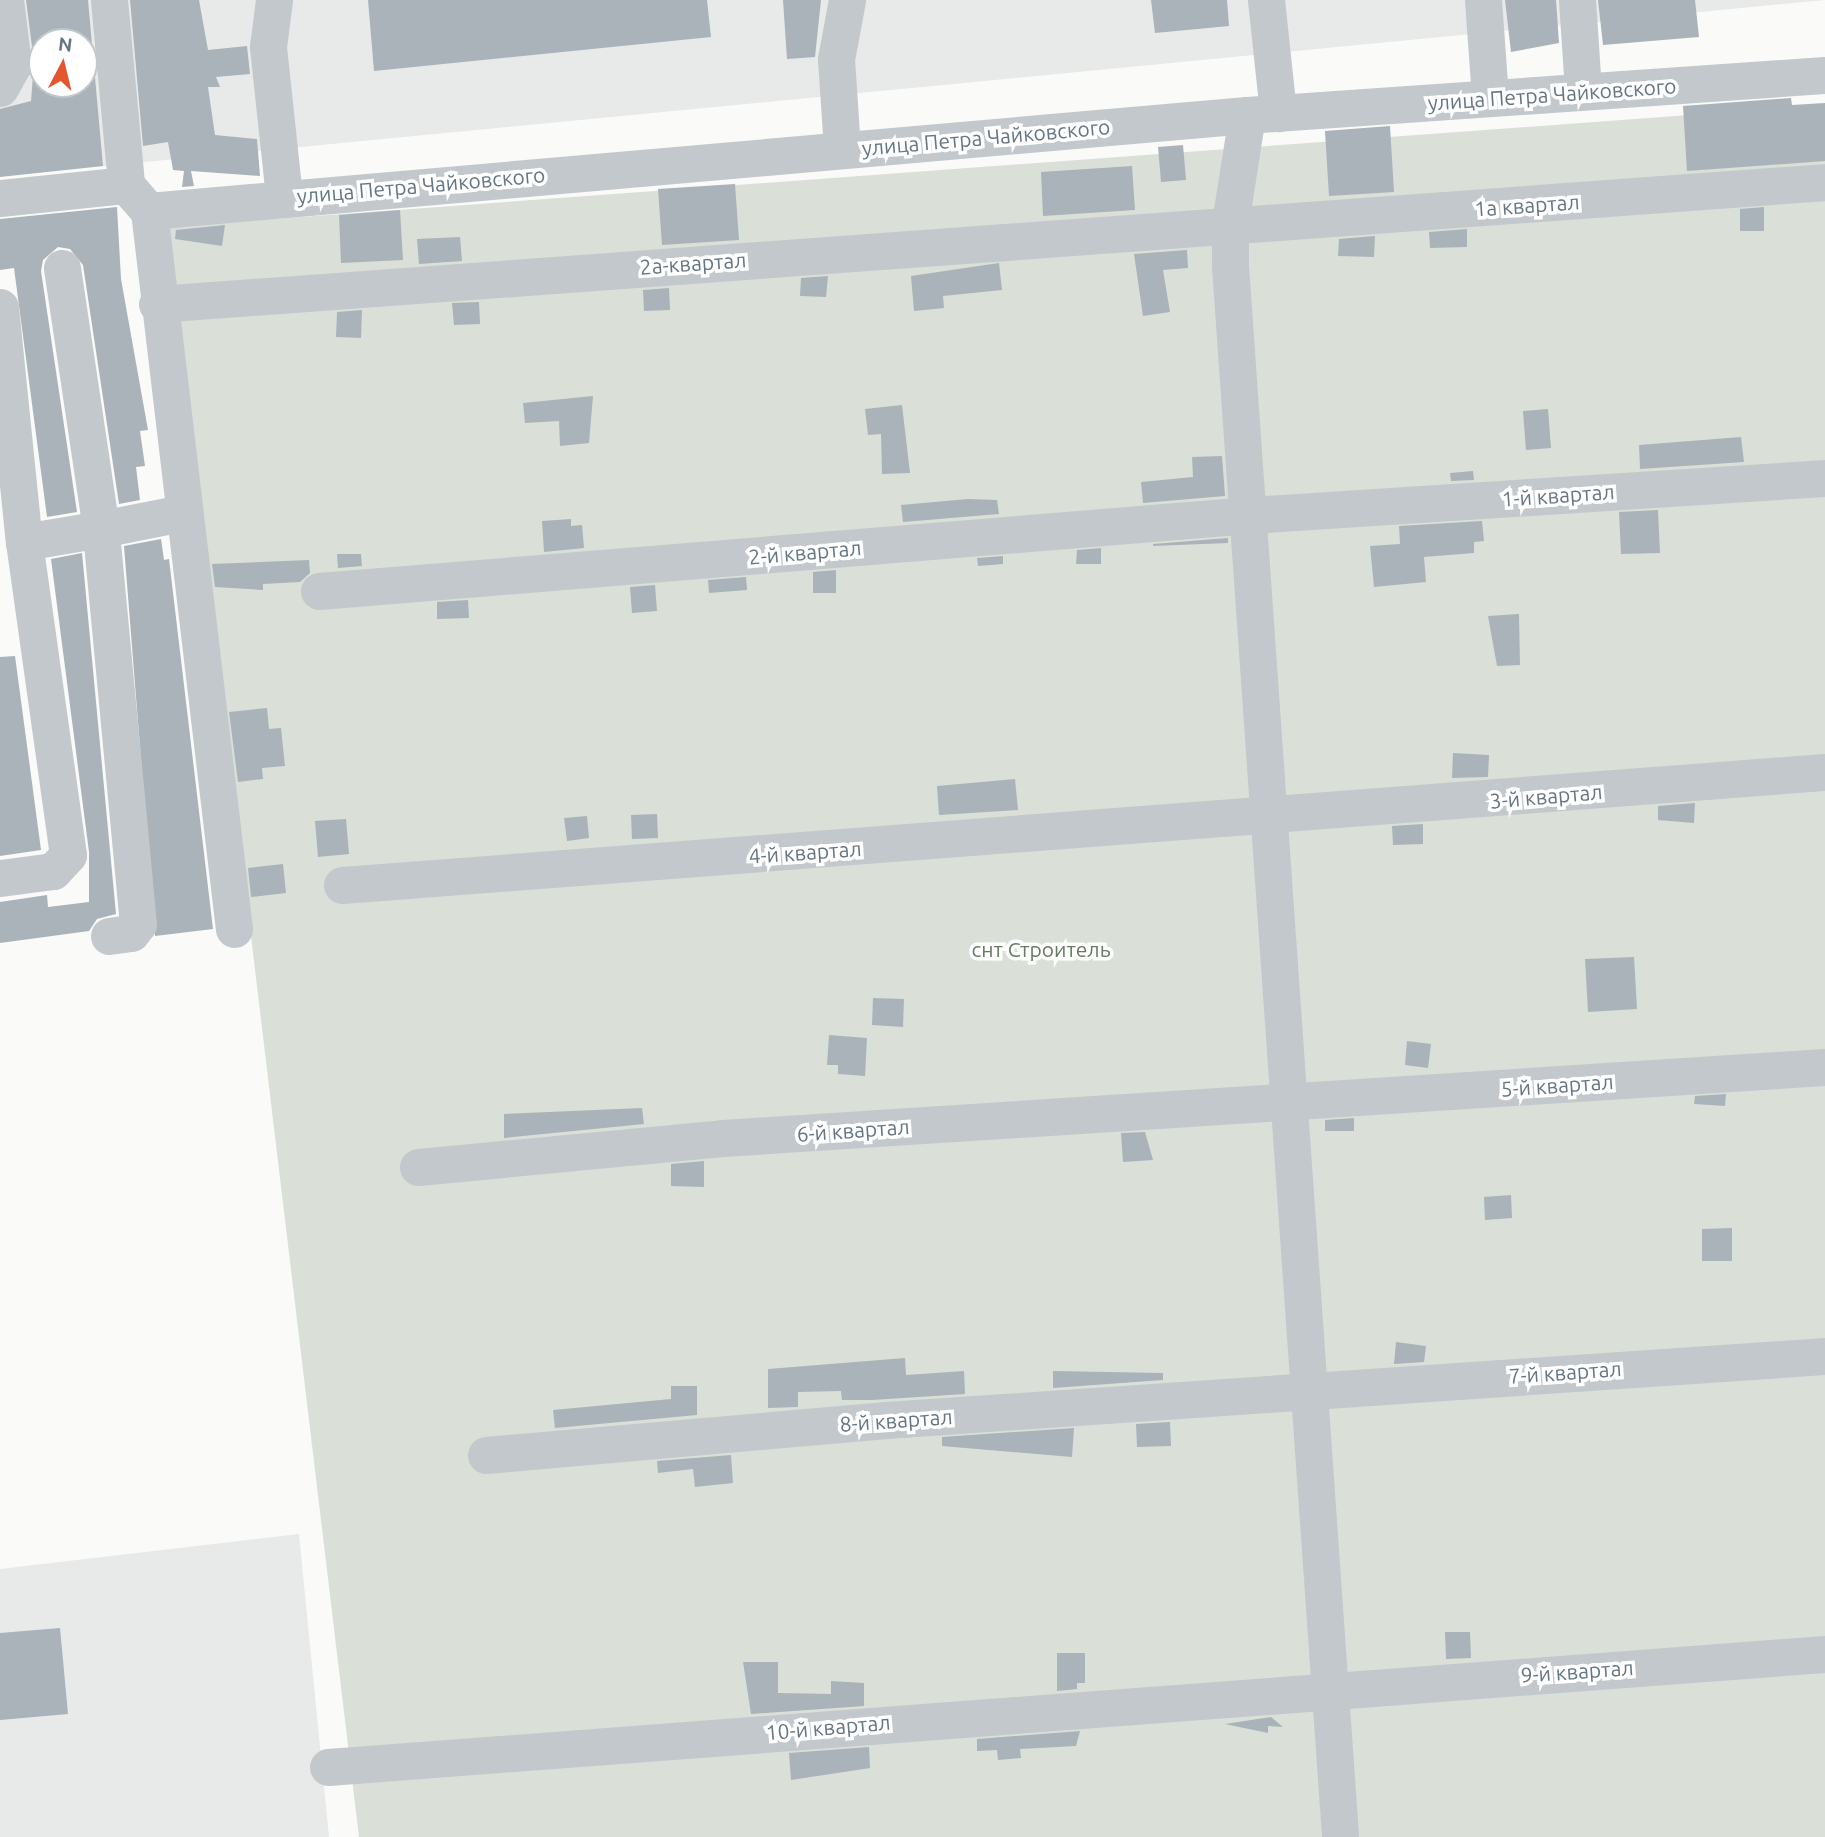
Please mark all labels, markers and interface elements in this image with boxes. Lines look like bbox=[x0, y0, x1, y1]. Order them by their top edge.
north arrow bbox=[28, 28, 98, 98]
text: N bbox=[57, 32, 74, 56]
street label: улица Петра Чайковского bbox=[1427, 73, 1677, 115]
street label: улица Петра Чайковского bbox=[861, 114, 1111, 160]
street label: улица Петра Чайковского bbox=[296, 162, 546, 208]
street label: 1а квартал bbox=[1474, 189, 1580, 221]
street label: 2а-квартал bbox=[639, 247, 747, 279]
street label: 1-й квартал bbox=[1501, 478, 1615, 512]
street label: 2-й квартал bbox=[748, 535, 862, 569]
street label: 3-й квартал bbox=[1489, 779, 1603, 813]
street label: 4-й квартал bbox=[748, 835, 862, 869]
park label: снт Строитель bbox=[971, 936, 1111, 962]
street label: 5-й квартал bbox=[1500, 1068, 1614, 1102]
street label: 6-й квартал bbox=[796, 1113, 910, 1147]
street label: 7-й квартал bbox=[1508, 1355, 1622, 1389]
street label: 8-й квартал bbox=[839, 1403, 953, 1437]
street label: 9-й квартал bbox=[1520, 1654, 1634, 1688]
street label: 10-й квартал bbox=[765, 1709, 891, 1745]

